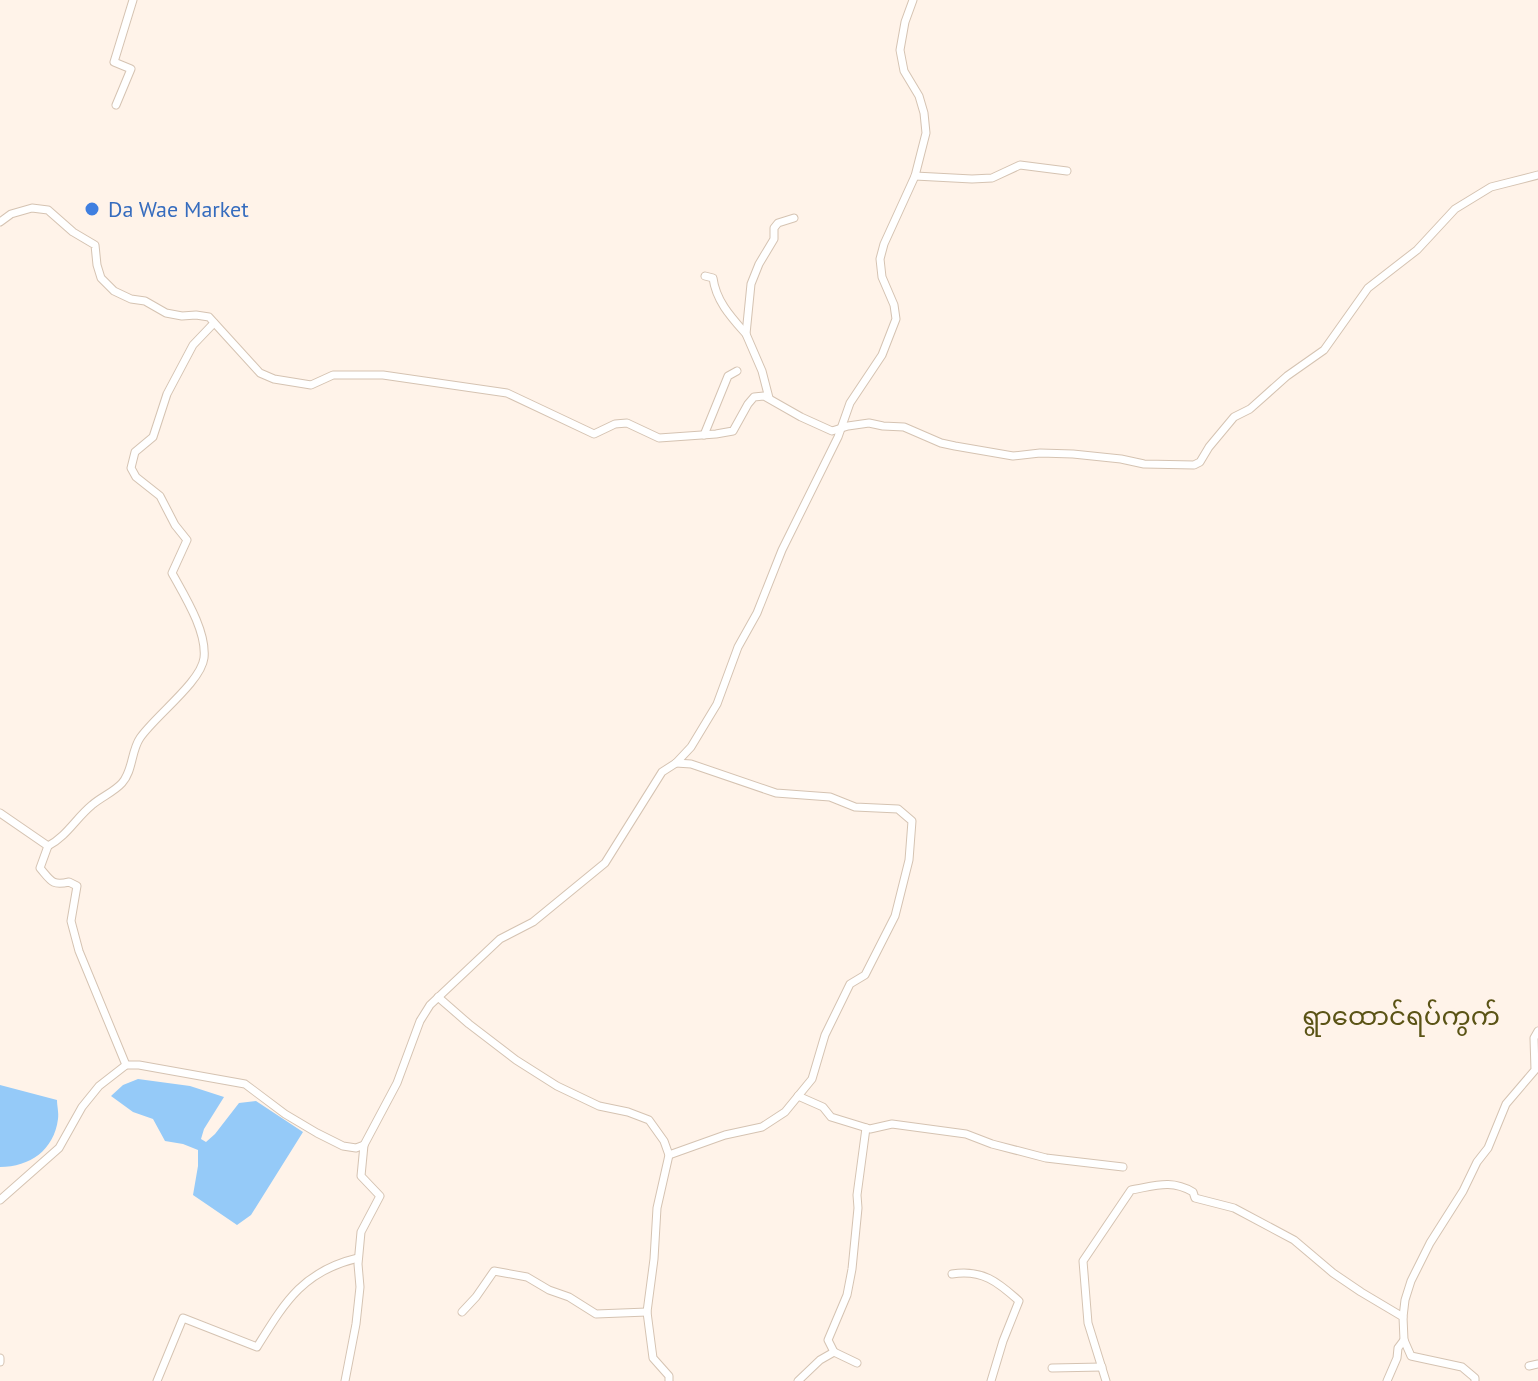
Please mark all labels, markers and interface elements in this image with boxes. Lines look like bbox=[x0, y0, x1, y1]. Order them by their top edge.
place label: Da Wae Market bbox=[108, 195, 249, 223]
marker: Da Wae Market bbox=[83, 200, 101, 218]
district label: ရွာထောင်ရပ်ကွက် bbox=[1302, 999, 1500, 1037]

